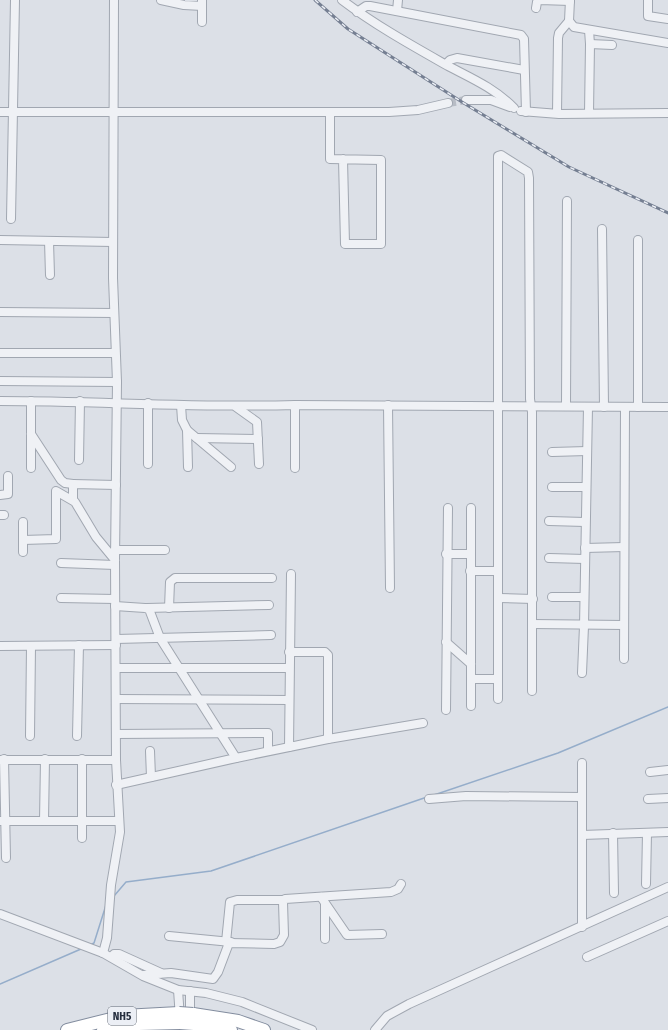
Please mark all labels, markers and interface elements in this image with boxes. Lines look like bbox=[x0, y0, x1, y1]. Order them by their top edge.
road number: NH5 bbox=[108, 1007, 136, 1025]

